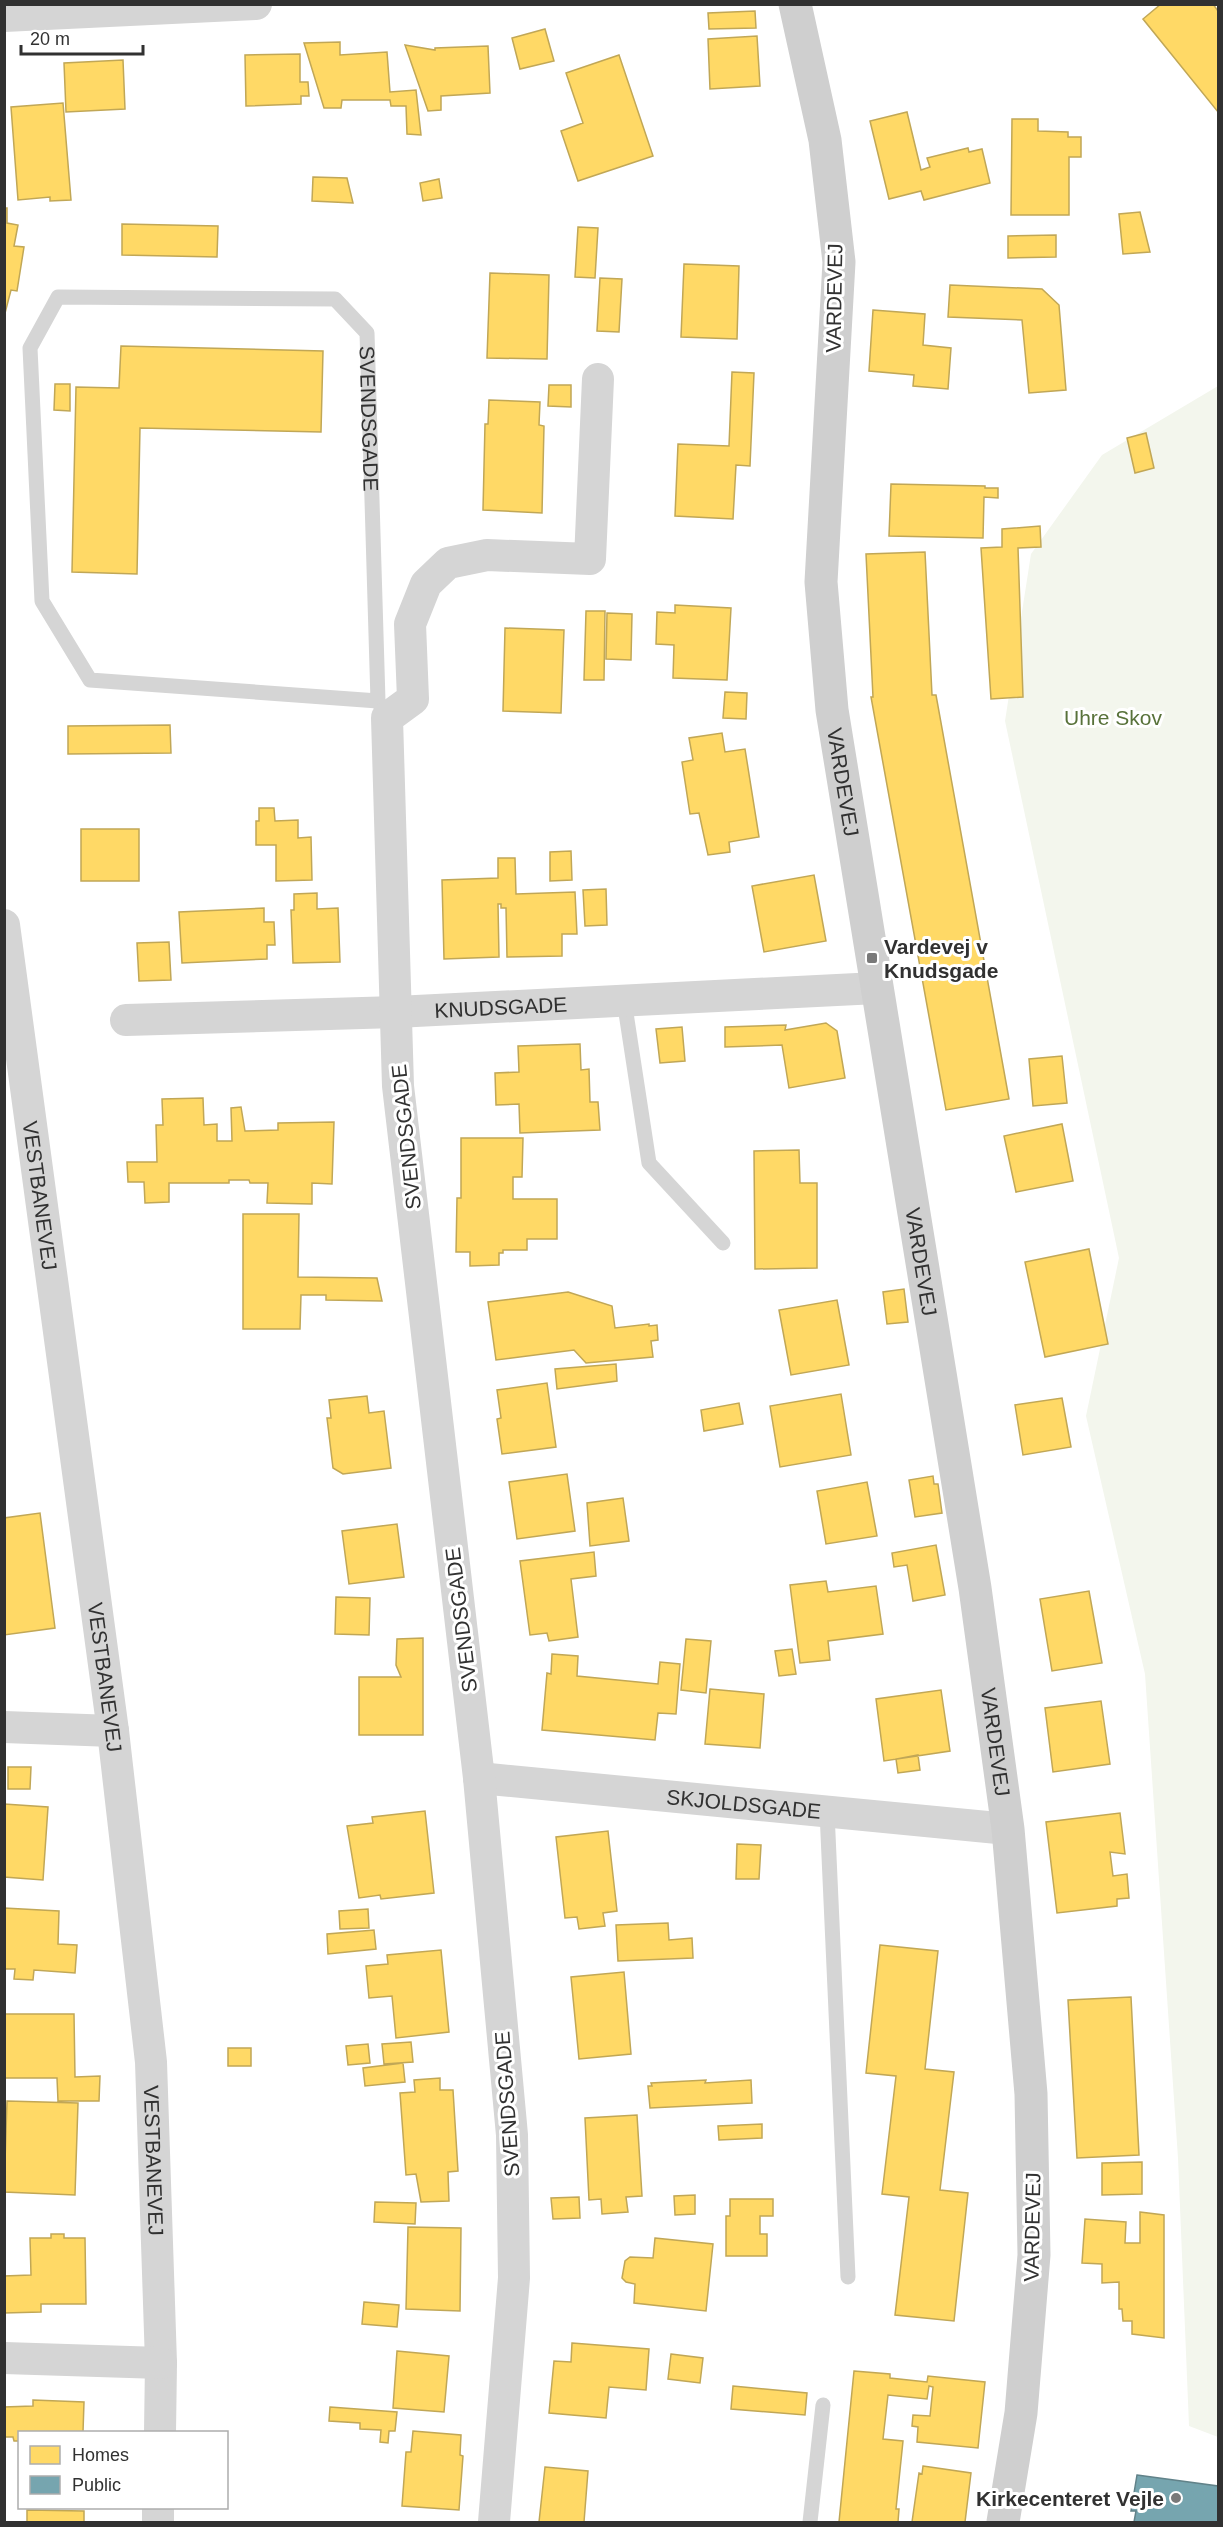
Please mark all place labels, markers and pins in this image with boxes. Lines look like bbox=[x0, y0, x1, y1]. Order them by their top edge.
place label: Vardevej v Knudsgade bbox=[884, 935, 998, 982]
marker: Vardevej v Knudsgade bbox=[865, 951, 879, 965]
place label: Kirkecenteret Vejle bbox=[976, 2487, 1164, 2510]
marker: Kirkecenteret Vejle bbox=[1169, 2491, 1183, 2505]

